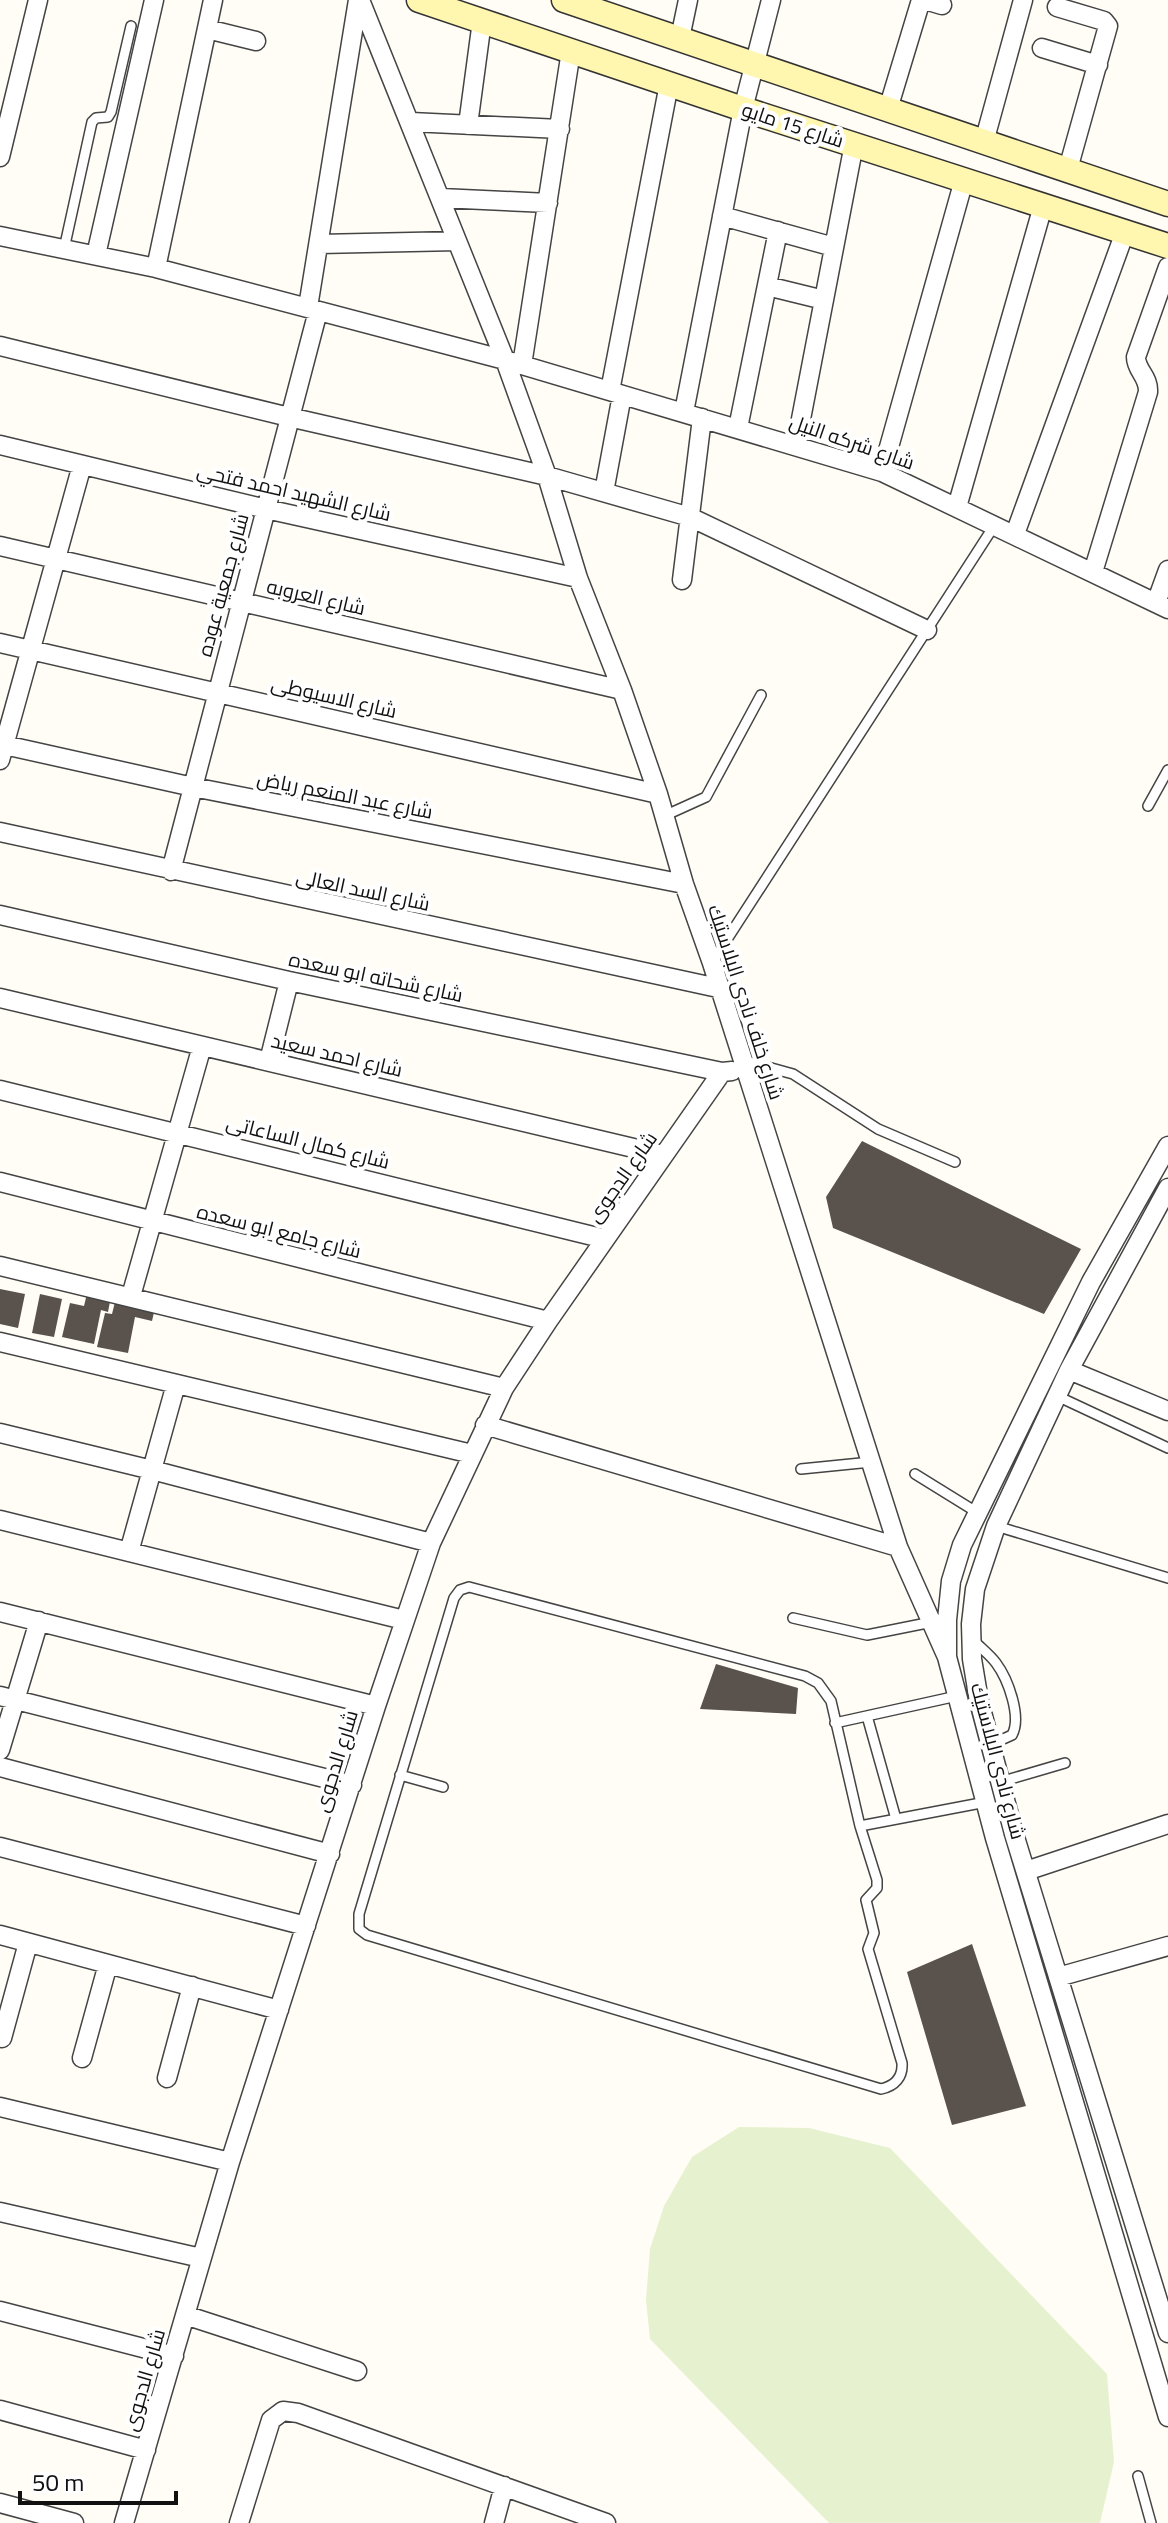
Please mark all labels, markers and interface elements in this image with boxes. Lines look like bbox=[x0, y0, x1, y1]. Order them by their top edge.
street label: شارع 15 مايو bbox=[737, 91, 849, 158]
street label: شارع شركه النيل bbox=[784, 403, 920, 480]
street label: شارع الشهيد احمد فتحي bbox=[193, 451, 395, 532]
street label: شارع جمعية عوده bbox=[186, 509, 259, 661]
street label: شارع العروبه bbox=[263, 567, 369, 626]
street label: شارع الاسيوطى bbox=[268, 664, 401, 729]
street label: شارع عبد المنعم رياض bbox=[254, 759, 436, 830]
street label: شارع السد العالى bbox=[293, 857, 434, 922]
street label: شارع خلف نادى البلاستيك bbox=[697, 899, 796, 1105]
street label: شارع شحاته ابو سعده bbox=[286, 940, 467, 1013]
street label: شارع احمد سعيد bbox=[268, 1021, 407, 1088]
street label: شارع كمال الساعاتى bbox=[222, 1103, 394, 1180]
street label: شارع الدجوى bbox=[576, 1123, 667, 1230]
street label: شارع جامع ابو سعده bbox=[193, 1192, 365, 1269]
street label: شارع نادى البلاستيك bbox=[960, 1678, 1037, 1844]
street label: شارع الدجوى bbox=[302, 1705, 369, 1817]
street label: شارع الدجوى bbox=[111, 2324, 176, 2436]
scale bar bbox=[20, 2455, 176, 2505]
text: 50 m bbox=[32, 2460, 84, 2505]

